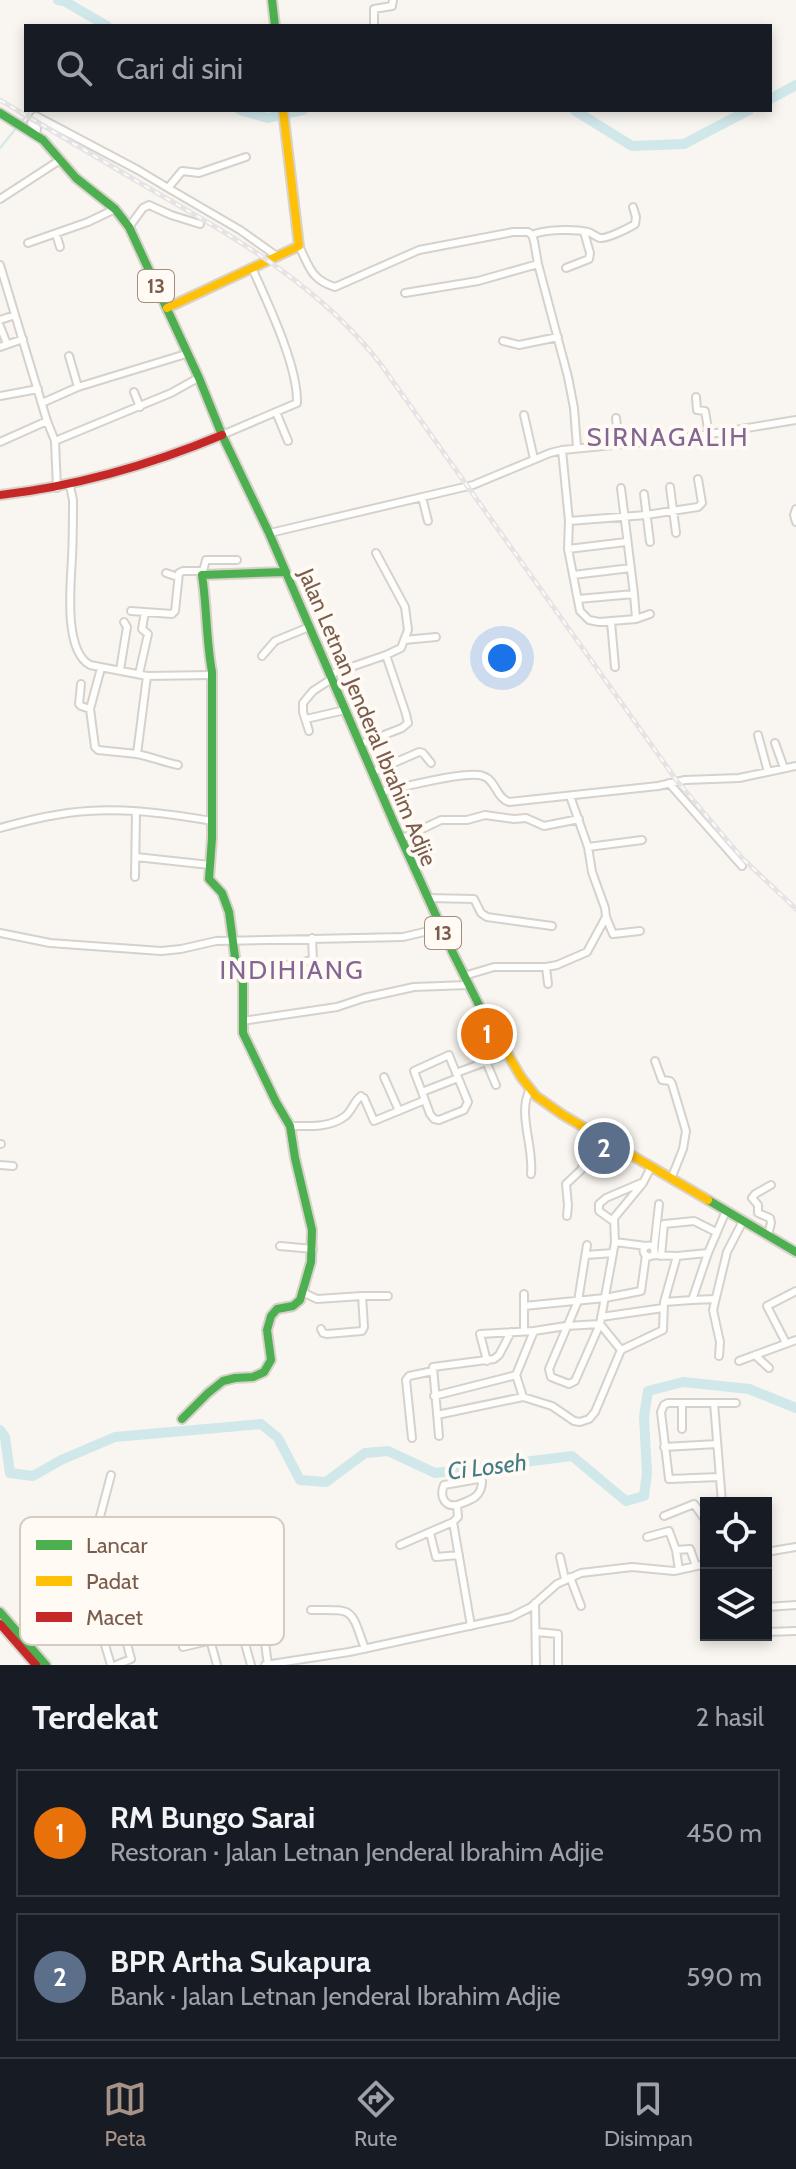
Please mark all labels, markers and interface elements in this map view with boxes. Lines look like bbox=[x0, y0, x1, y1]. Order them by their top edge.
search box bbox=[24, 24, 772, 112]
icon: search bbox=[52, 46, 96, 90]
text: Cari di sini bbox=[116, 50, 243, 87]
road number: 13 bbox=[138, 270, 174, 302]
district label: SIRNAGALIH bbox=[586, 421, 750, 453]
street label: Jalan Letnan Jenderal Ibrahim Adjie bbox=[292, 564, 443, 870]
your location bbox=[482, 638, 522, 678]
road number: 13 bbox=[425, 917, 461, 949]
district label: INDIHIANG bbox=[219, 954, 365, 986]
pin: 1 bbox=[461, 1004, 513, 1064]
pin: 2 bbox=[578, 1118, 630, 1178]
water label: Ci Loseh bbox=[446, 1447, 528, 1486]
map controls bbox=[700, 1497, 772, 1641]
button: locate bbox=[700, 1497, 772, 1569]
legend bbox=[20, 1517, 284, 1645]
text: Lancar bbox=[86, 1532, 147, 1559]
text: Padat bbox=[86, 1568, 139, 1595]
button: layers bbox=[700, 1569, 772, 1641]
text: Macet bbox=[86, 1604, 143, 1631]
text: Terdekat bbox=[32, 1696, 158, 1738]
text: 2 hasil bbox=[696, 1701, 764, 1733]
text: RM Bungo Sarai bbox=[110, 1799, 315, 1836]
text: 1 bbox=[55, 1817, 65, 1849]
text: 450 m bbox=[686, 1817, 762, 1849]
text: Restoran · Jalan Letnan Jenderal Ibrahim Adjie bbox=[110, 1836, 604, 1868]
text: BPR Artha Sukapura bbox=[110, 1943, 371, 1980]
text: 2 bbox=[53, 1961, 67, 1993]
text: 590 m bbox=[686, 1961, 762, 1993]
text: Bank · Jalan Letnan Jenderal Ibrahim Adjie bbox=[110, 1980, 561, 2012]
tab: Peta bbox=[103, 2077, 147, 2152]
tab: Rute bbox=[354, 2077, 398, 2152]
tab: Disimpan bbox=[604, 2077, 693, 2152]

